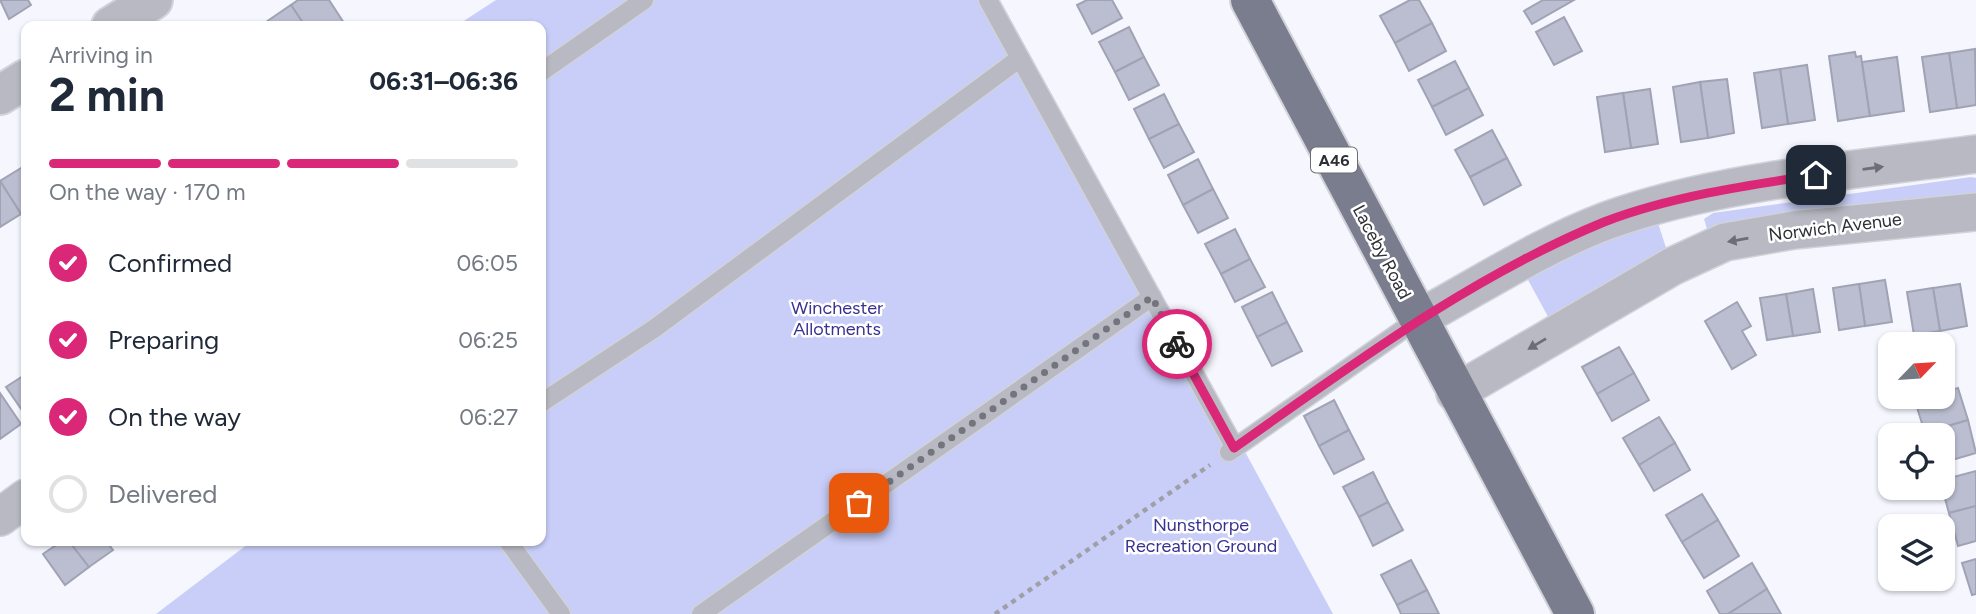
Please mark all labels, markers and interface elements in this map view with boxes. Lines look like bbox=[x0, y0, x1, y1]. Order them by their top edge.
text: Arriving in bbox=[49, 41, 153, 69]
text: 06:31–06:36 bbox=[369, 65, 518, 97]
text: 2 min bbox=[49, 67, 165, 123]
pin bbox=[1786, 145, 1846, 205]
road number: A46 bbox=[1311, 148, 1357, 172]
icon: home bbox=[1797, 156, 1835, 194]
one-way arrow bbox=[1862, 162, 1884, 173]
text: On the way · 170 m bbox=[49, 178, 246, 206]
street label: Laceby Road bbox=[1348, 201, 1416, 303]
street label: Norwich Avenue bbox=[1767, 208, 1903, 246]
one-way arrow bbox=[1727, 235, 1749, 246]
icon: check bbox=[49, 244, 87, 282]
text: Confirmed bbox=[108, 247, 232, 279]
text: 06:05 bbox=[456, 249, 518, 277]
park label: Winchester Allotments bbox=[791, 297, 883, 340]
courier bbox=[1142, 309, 1212, 379]
icon: check bbox=[49, 321, 87, 359]
text: Preparing bbox=[108, 324, 219, 356]
icon: bike bbox=[1158, 325, 1196, 363]
text: 06:25 bbox=[458, 326, 518, 354]
north arrow bbox=[1878, 332, 1955, 410]
map controls bbox=[1878, 332, 1955, 591]
one-way arrow bbox=[1527, 338, 1546, 350]
icon: check bbox=[49, 398, 87, 436]
text: On the way bbox=[108, 401, 241, 433]
text: 06:27 bbox=[459, 403, 518, 431]
button: locate bbox=[1878, 423, 1955, 500]
pin bbox=[829, 473, 889, 533]
text: Delivered bbox=[108, 478, 217, 510]
icon: bag bbox=[840, 484, 878, 522]
park label: Nunsthorpe Recreation Ground bbox=[1125, 514, 1277, 557]
button: layers bbox=[1878, 514, 1955, 591]

